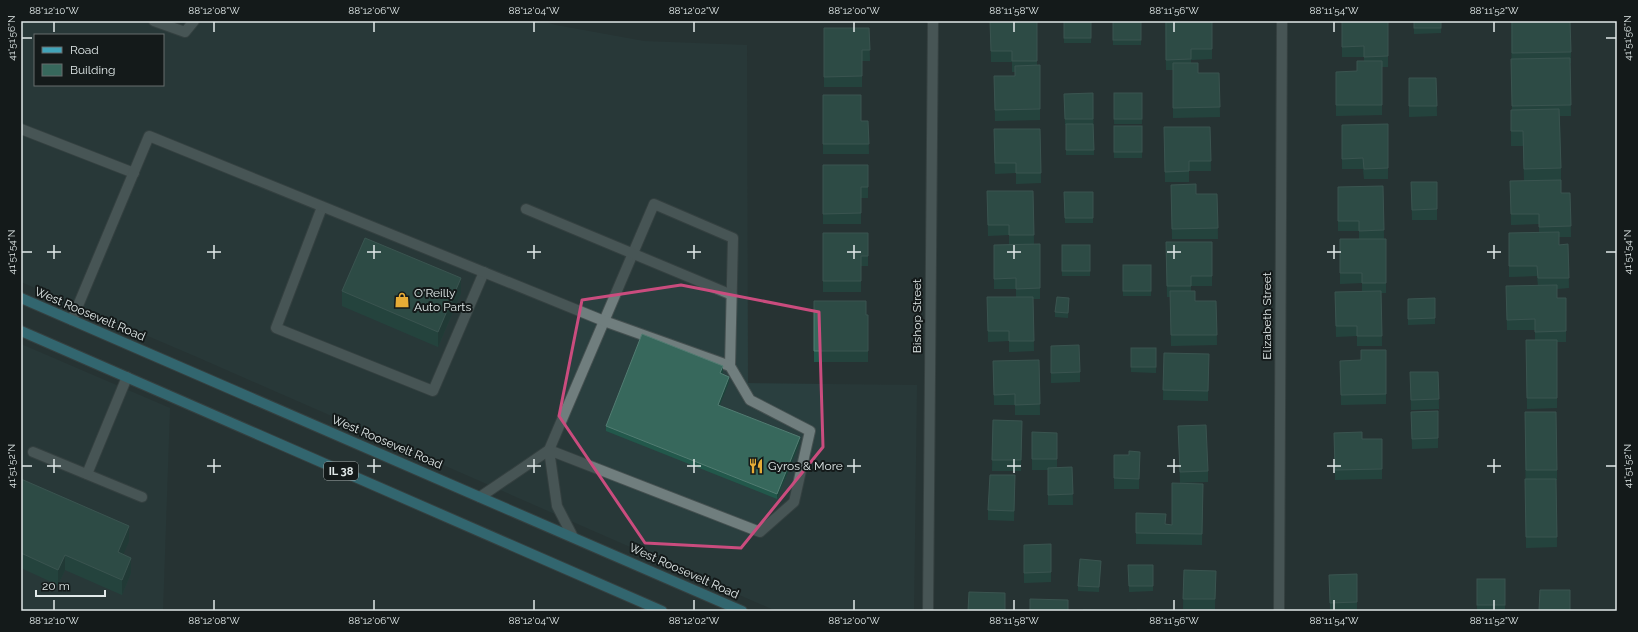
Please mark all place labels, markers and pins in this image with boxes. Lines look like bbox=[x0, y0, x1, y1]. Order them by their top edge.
place label: O'Reilly Auto Parts bbox=[414, 286, 471, 314]
shop icon: O'Reilly Auto Parts bbox=[393, 291, 411, 309]
restaurant icon: Gyros & More bbox=[747, 457, 765, 475]
place label: Gyros & More bbox=[768, 459, 843, 473]

